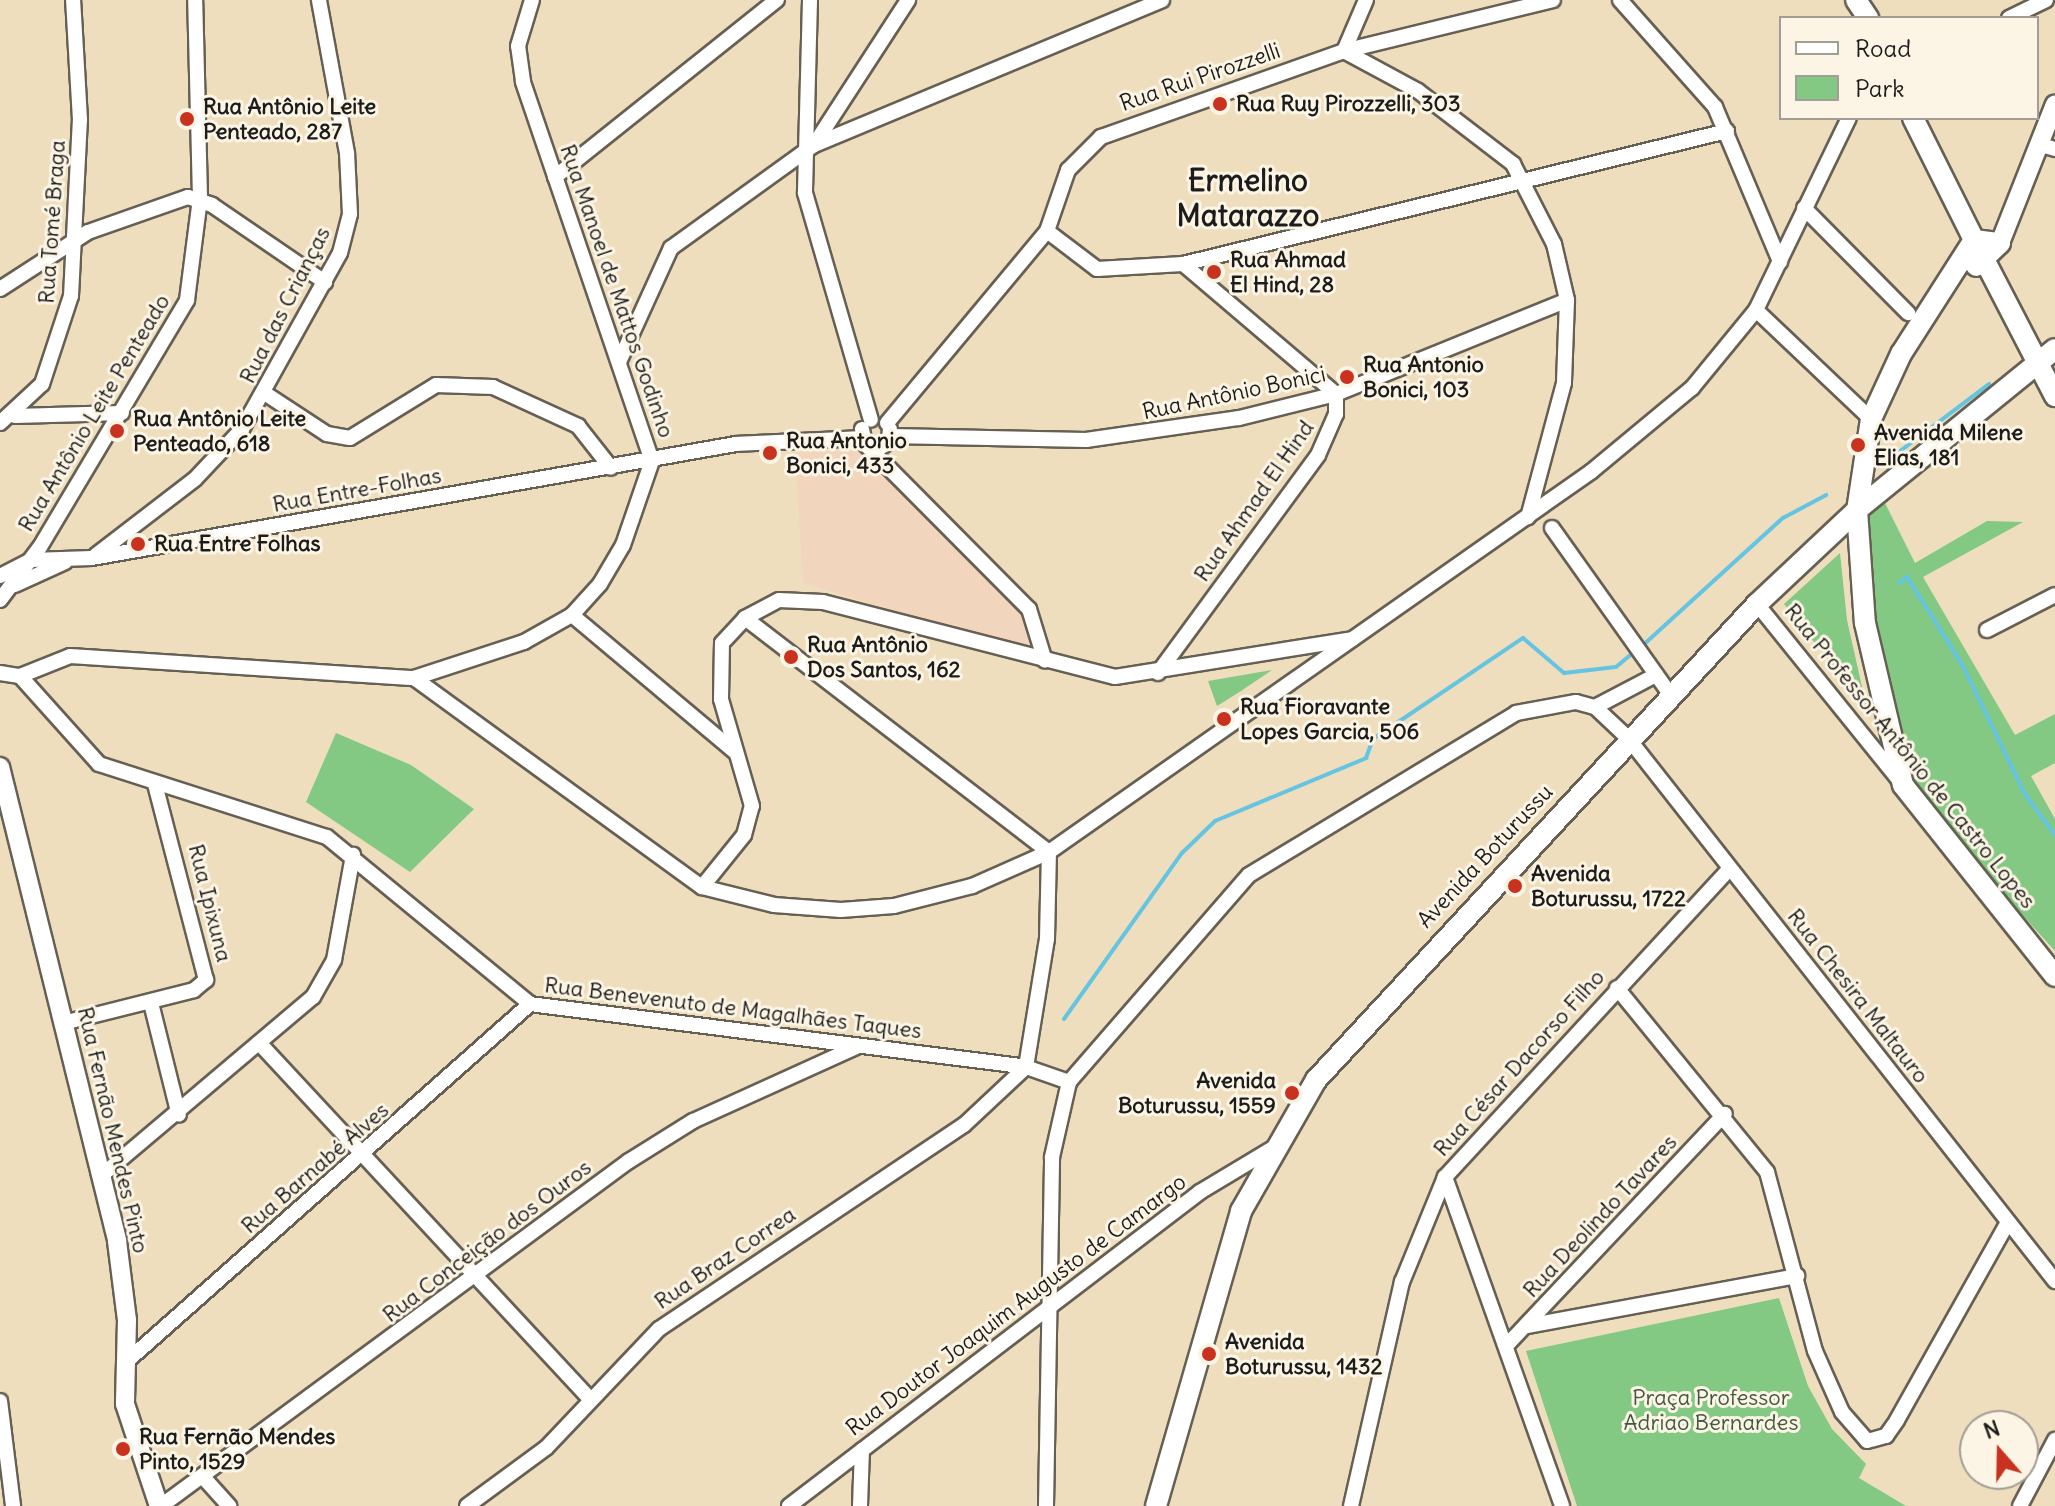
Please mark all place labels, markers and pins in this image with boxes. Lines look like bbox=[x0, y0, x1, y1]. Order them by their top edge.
place label: Rua Ruy Pirozzelli, 303 bbox=[1236, 91, 1460, 117]
place label: Rua Antônio Leite Penteado, 287 bbox=[203, 93, 376, 144]
marker: Rua Ruy Pirozzelli, 303 bbox=[1211, 95, 1229, 113]
marker: Rua Antônio Leite Penteado, 287 bbox=[178, 110, 196, 128]
place label: Rua Ahmad El Hind, 28 bbox=[1230, 246, 1346, 298]
marker: Rua Ahmad El Hind, 28 bbox=[1205, 263, 1223, 281]
place label: Rua Antonio Bonici, 103 bbox=[1363, 351, 1484, 402]
marker: Rua Antonio Bonici, 103 bbox=[1338, 368, 1356, 386]
place label: Rua Antônio Leite Penteado, 618 bbox=[133, 405, 306, 456]
place label: Avenida Milene Elias, 181 bbox=[1874, 419, 2023, 470]
marker: Rua Antônio Leite Penteado, 618 bbox=[108, 422, 126, 440]
place label: Rua Antonio Bonici, 433 bbox=[786, 427, 907, 478]
marker: Avenida Milene Elias, 181 bbox=[1849, 436, 1867, 454]
marker: Rua Antonio Bonici, 433 bbox=[761, 444, 779, 462]
place label: Rua Entre Folhas bbox=[154, 531, 321, 557]
marker: Rua Entre Folhas bbox=[129, 535, 147, 553]
place label: Rua Antônio Dos Santos, 162 bbox=[807, 631, 961, 682]
marker: Rua Antônio Dos Santos, 162 bbox=[782, 648, 800, 666]
place label: Rua Fioravante Lopes Garcia, 506 bbox=[1240, 693, 1419, 744]
marker: Rua Fioravante Lopes Garcia, 506 bbox=[1215, 710, 1233, 728]
place label: Avenida Boturussu, 1722 bbox=[1531, 860, 1686, 912]
marker: Avenida Boturussu, 1722 bbox=[1506, 877, 1524, 895]
place label: Avenida Boturussu, 1559 bbox=[1118, 1067, 1276, 1118]
marker: Avenida Boturussu, 1559 bbox=[1283, 1084, 1301, 1102]
place label: Avenida Boturussu, 1432 bbox=[1225, 1328, 1382, 1380]
marker: Avenida Boturussu, 1432 bbox=[1200, 1345, 1218, 1363]
place label: Rua Fernão Mendes Pinto, 1529 bbox=[139, 1423, 335, 1474]
marker: Rua Fernão Mendes Pinto, 1529 bbox=[114, 1440, 132, 1458]

